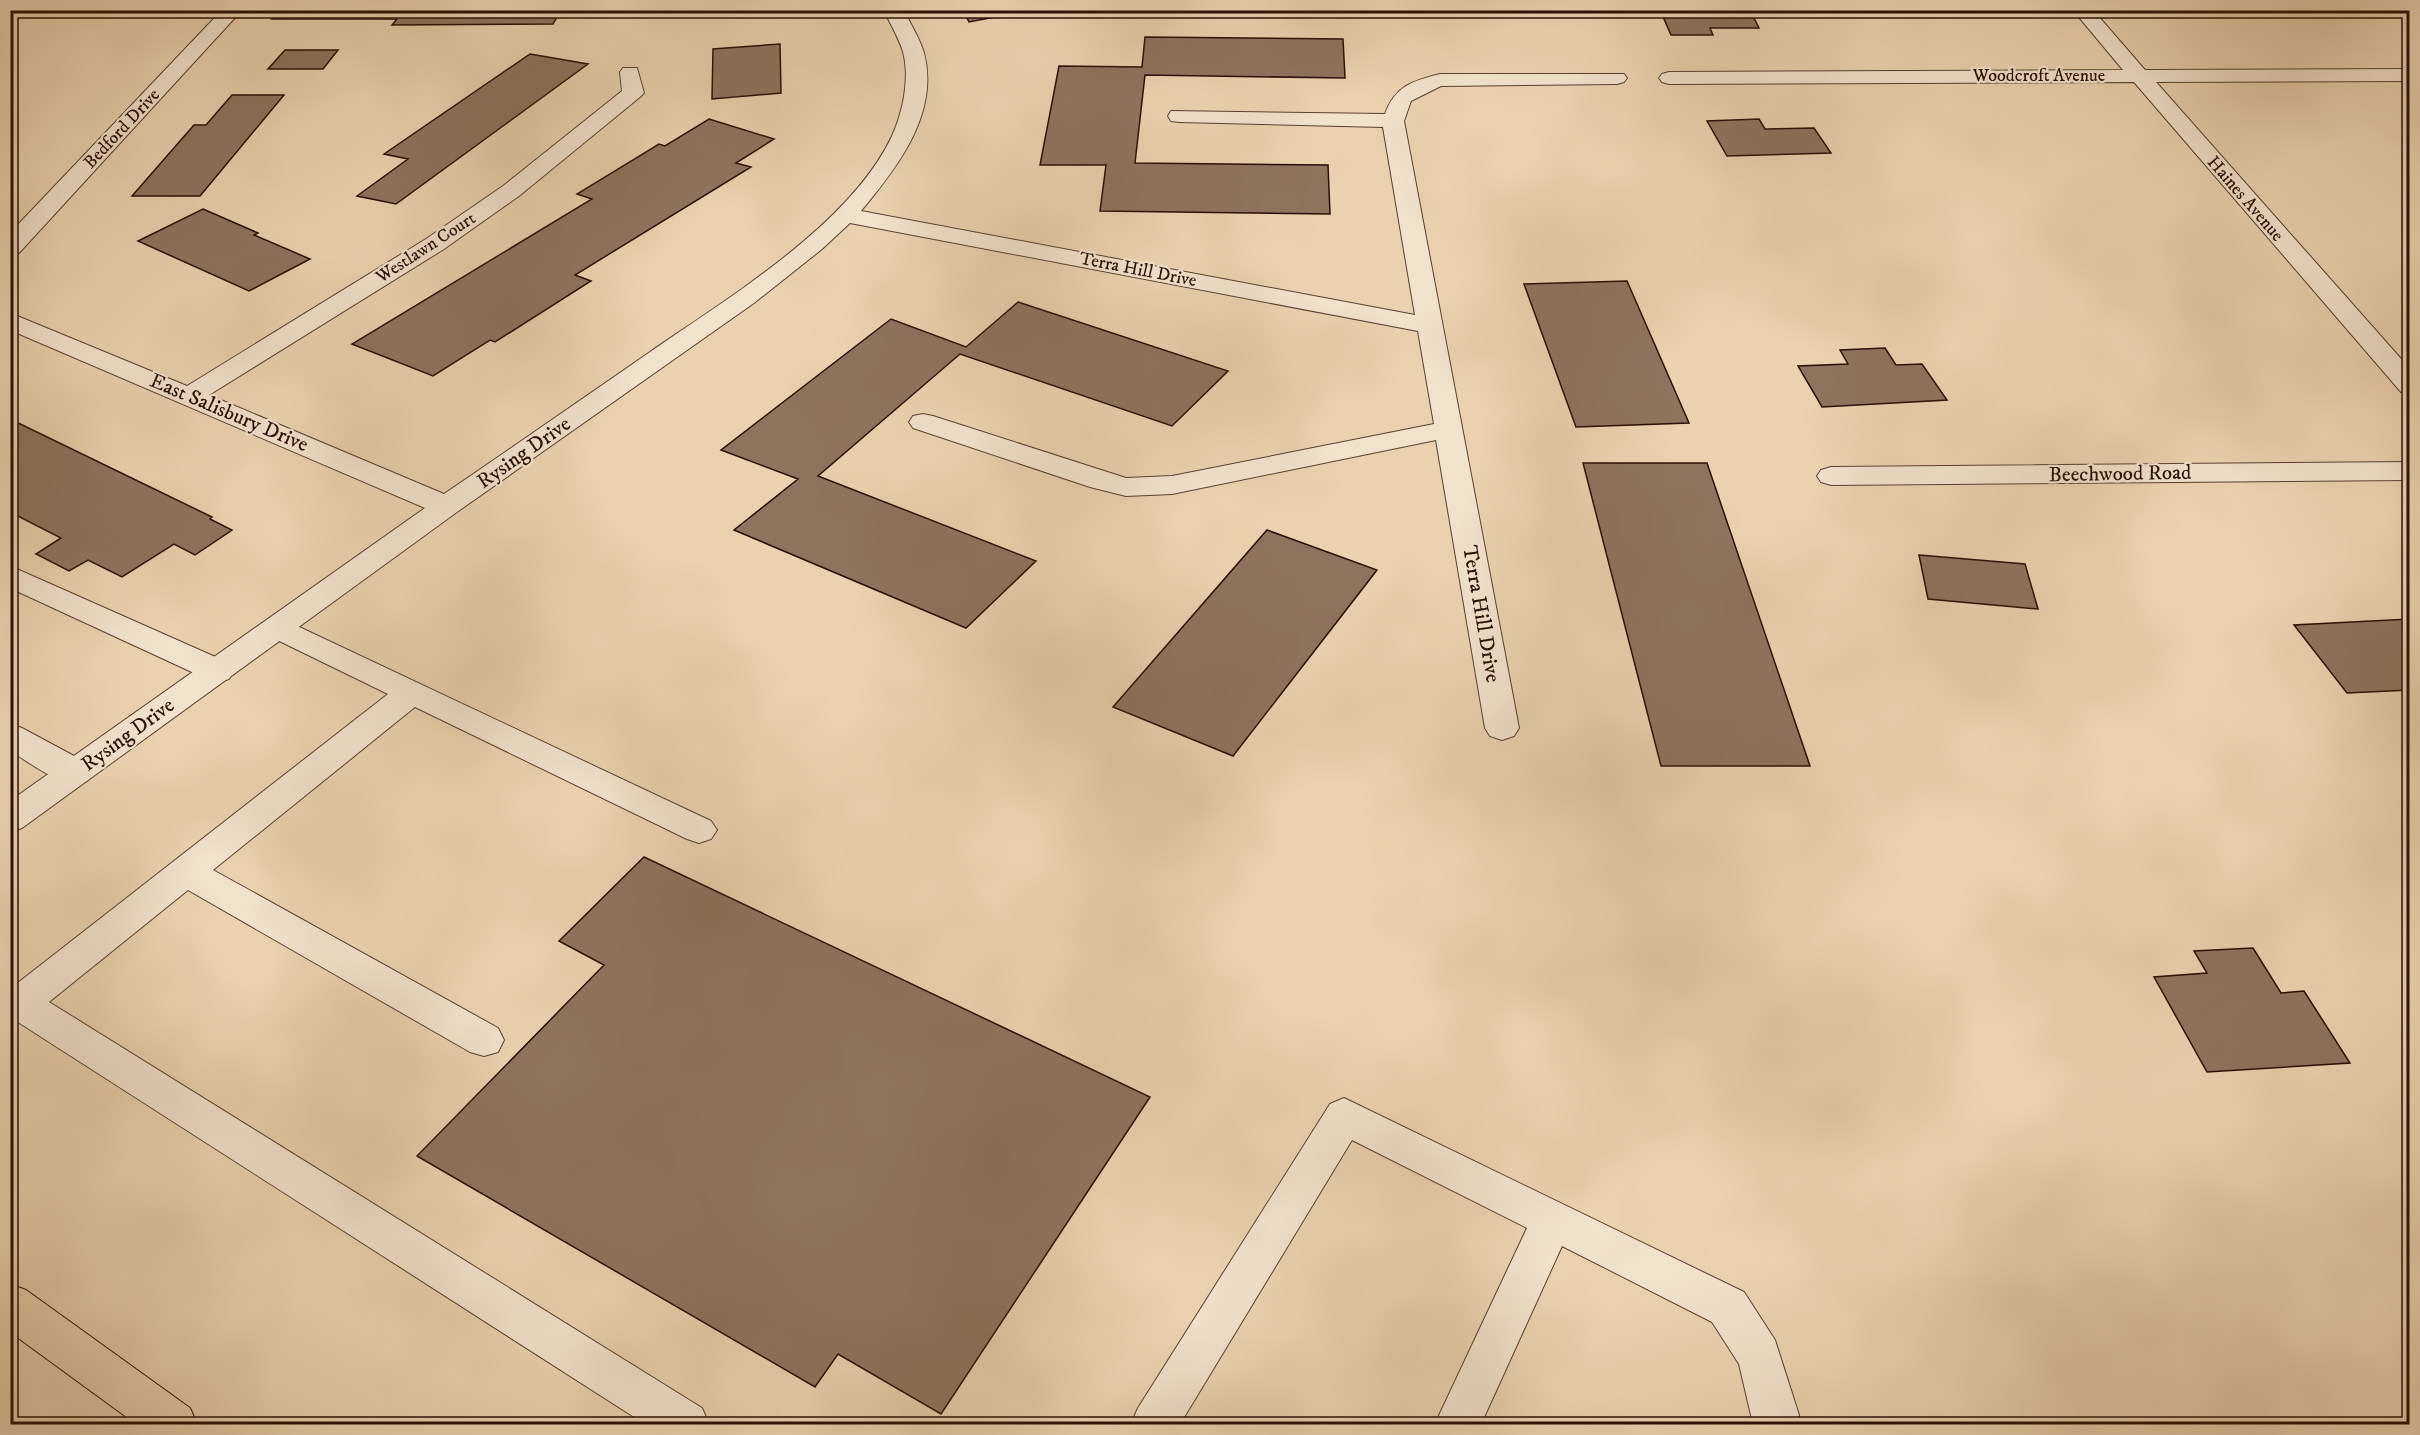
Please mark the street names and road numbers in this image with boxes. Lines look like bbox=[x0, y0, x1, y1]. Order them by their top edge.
street label: Woodcroft Avenue bbox=[1972, 65, 2105, 87]
street label: Bedford Drive bbox=[79, 84, 165, 174]
street label: Haines Avenue bbox=[2202, 152, 2288, 246]
street label: Westlawn Court bbox=[371, 207, 480, 289]
street label: Terra Hill Drive bbox=[1078, 248, 1198, 292]
street label: East Salisbury Drive bbox=[146, 368, 312, 458]
street label: Rysing Drive bbox=[472, 411, 576, 495]
street label: Beechwood Road bbox=[2048, 460, 2192, 488]
street label: Terra Hill Drive bbox=[1456, 544, 1506, 685]
street label: Rysing Drive bbox=[76, 692, 180, 777]

